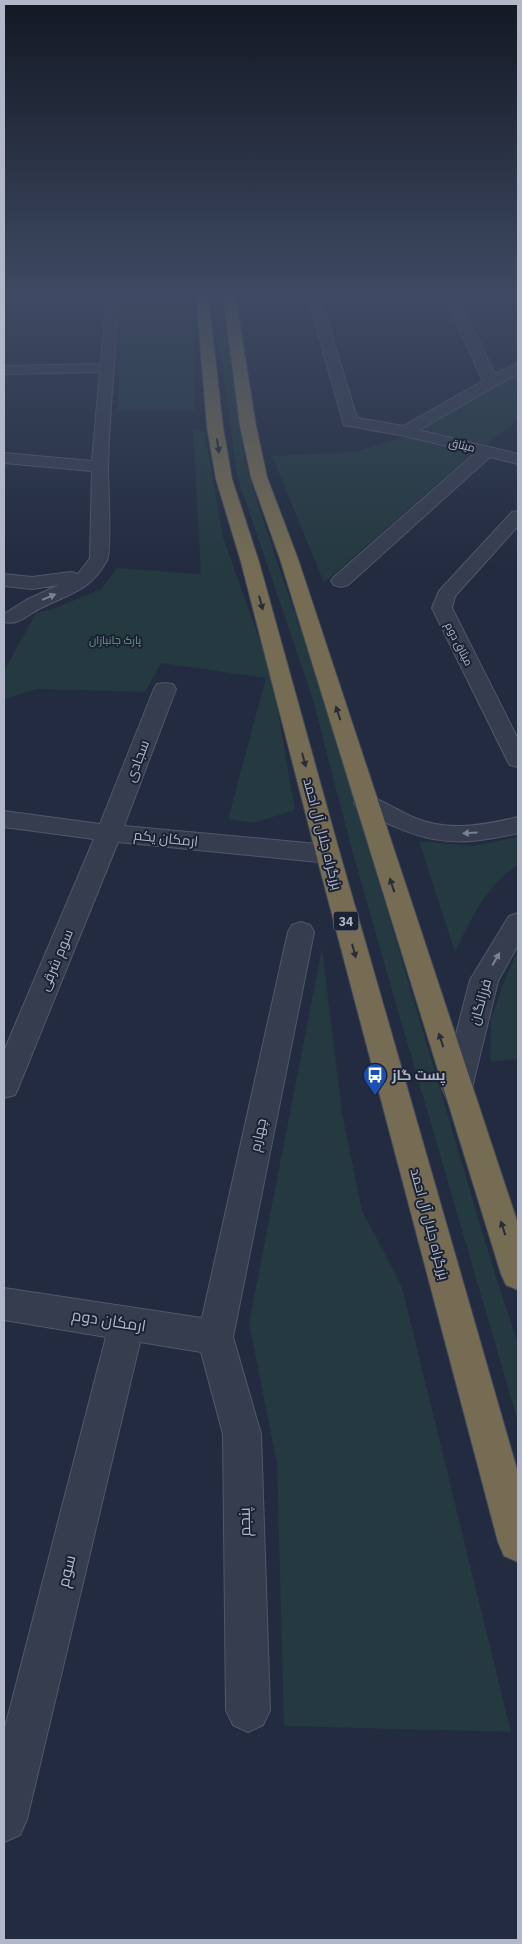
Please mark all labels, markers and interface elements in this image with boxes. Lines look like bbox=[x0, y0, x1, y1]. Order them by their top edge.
street label: میثاق bbox=[448, 435, 476, 455]
one-way arrow bbox=[215, 439, 223, 455]
one-way arrow bbox=[42, 593, 56, 601]
one-way arrow bbox=[257, 595, 265, 610]
street label: میثاق دوم bbox=[441, 620, 476, 669]
park label: پارک جانبازان bbox=[89, 633, 141, 647]
one-way arrow bbox=[334, 706, 341, 721]
street label: سجادی bbox=[121, 737, 153, 785]
one-way arrow bbox=[300, 752, 308, 767]
street label: بزرگراه جلال آل احمد bbox=[299, 776, 347, 892]
street label: ارمکان یکم bbox=[133, 826, 199, 851]
one-way arrow bbox=[462, 830, 478, 838]
one-way arrow bbox=[388, 877, 396, 892]
road number: 34 bbox=[334, 911, 358, 930]
street label: سوم شرقی bbox=[35, 926, 78, 994]
one-way arrow bbox=[351, 943, 359, 958]
one-way arrow bbox=[492, 952, 501, 965]
street label: فرزانگان bbox=[465, 977, 495, 1027]
one-way arrow bbox=[437, 1032, 445, 1047]
bus stop icon: پست گاز bbox=[362, 1062, 388, 1096]
place label: پست گاز bbox=[391, 1066, 445, 1086]
street label: چهارم bbox=[246, 1117, 271, 1154]
street label: بزرگراه جلال آل احمد bbox=[406, 1166, 454, 1282]
one-way arrow bbox=[499, 1220, 506, 1235]
street label: ارمکان دوم bbox=[70, 1304, 148, 1338]
street label: پنجم bbox=[234, 1506, 256, 1537]
street label: سوم bbox=[52, 1553, 82, 1590]

